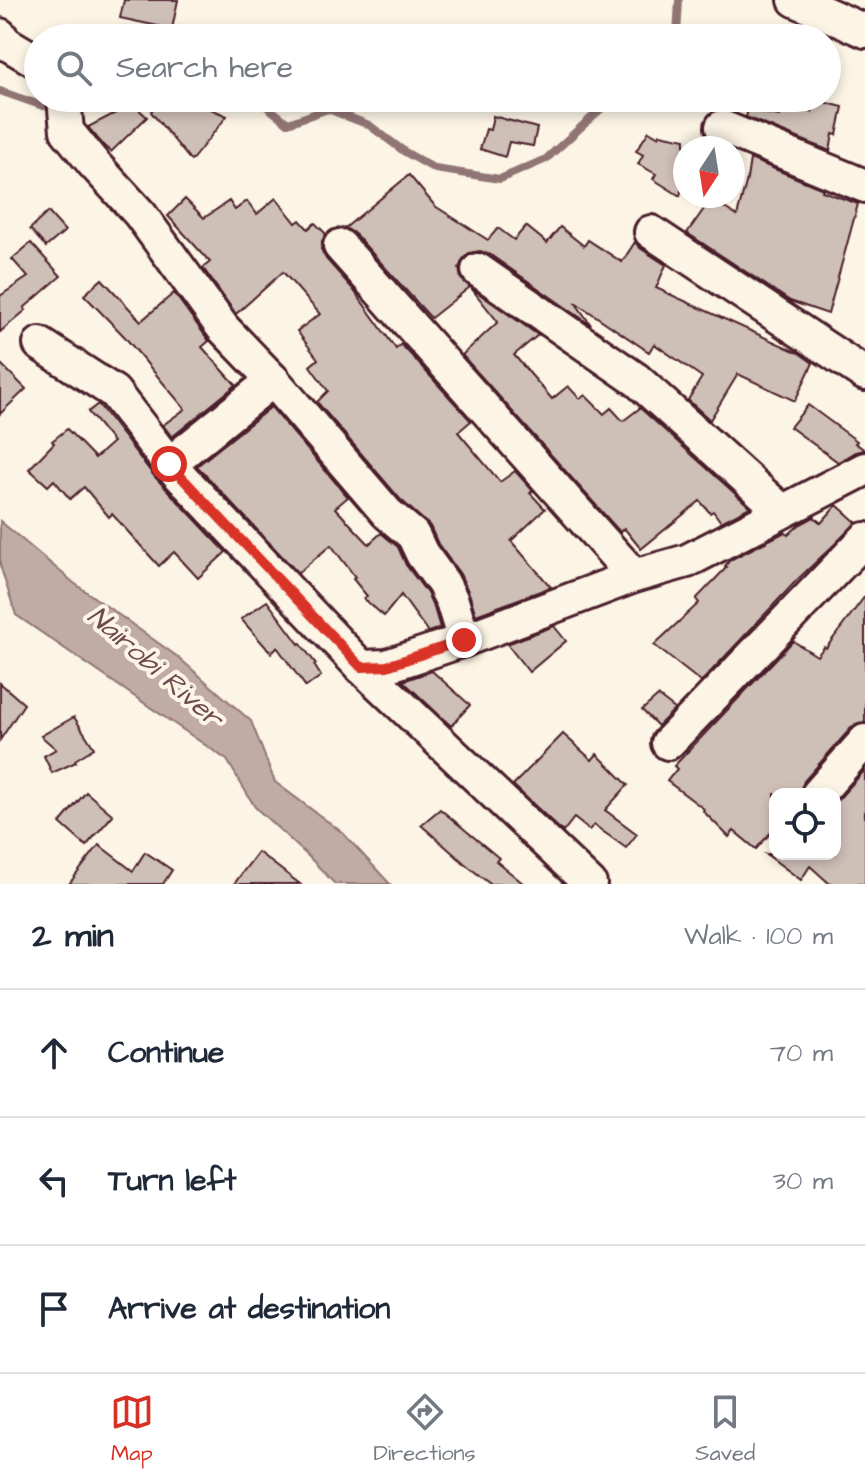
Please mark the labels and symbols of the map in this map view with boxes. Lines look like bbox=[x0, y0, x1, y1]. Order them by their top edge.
north arrow bbox=[673, 136, 745, 208]
route start bbox=[151, 446, 187, 482]
water label: Nairobi River bbox=[79, 597, 233, 738]
route end bbox=[446, 622, 482, 658]

